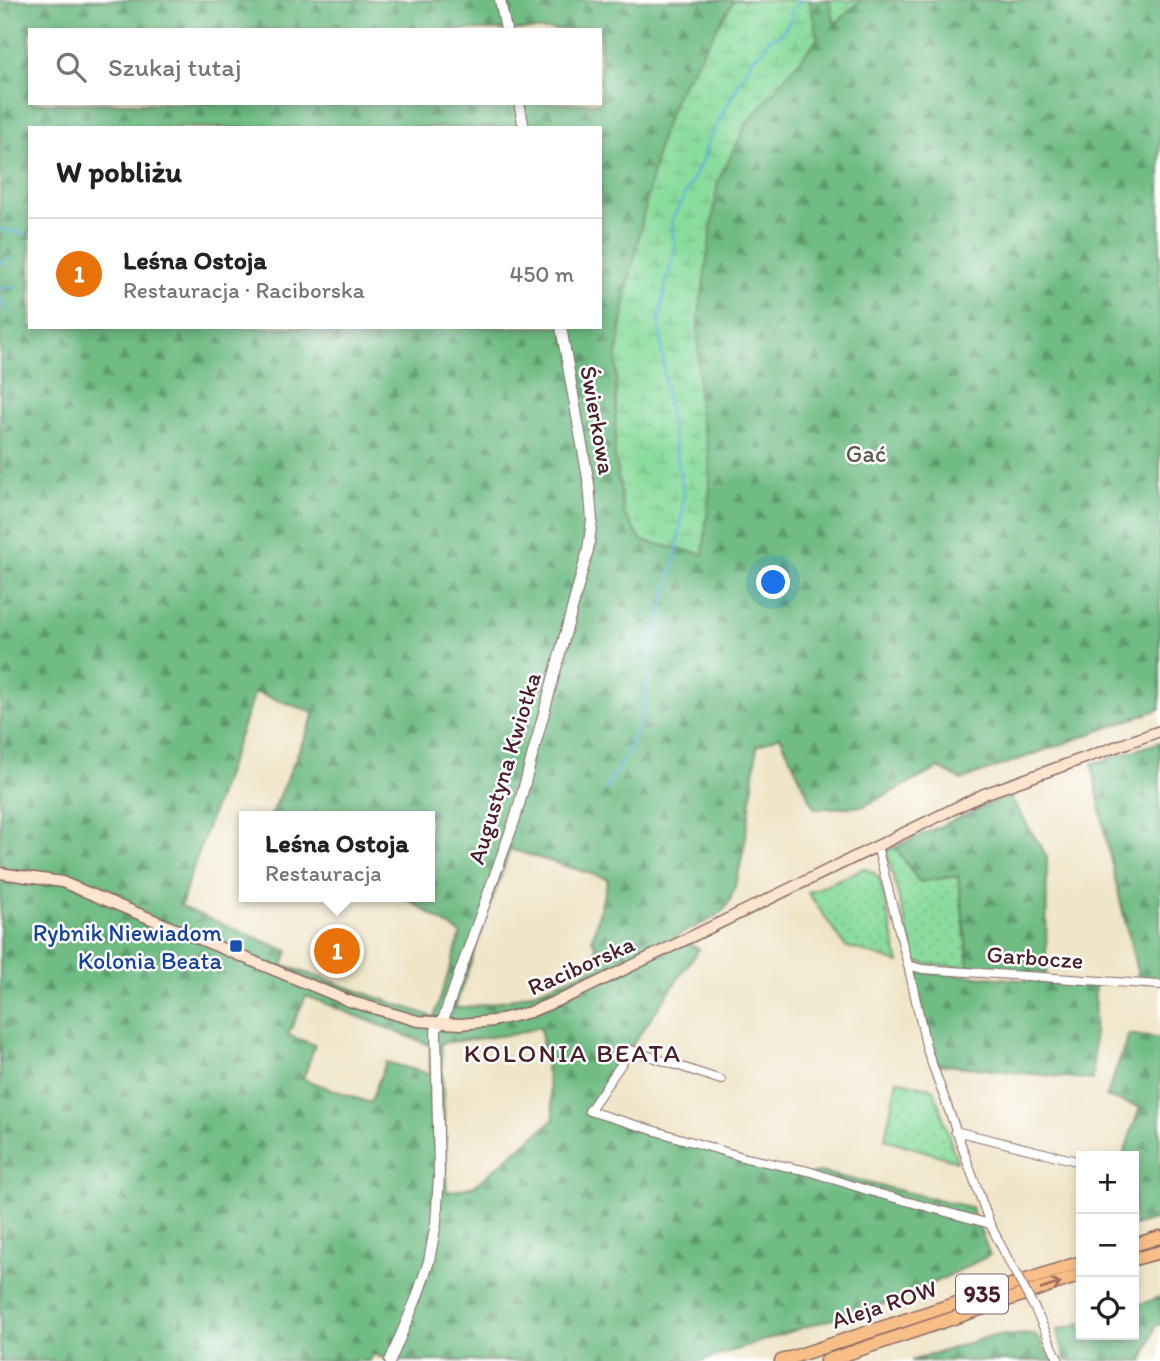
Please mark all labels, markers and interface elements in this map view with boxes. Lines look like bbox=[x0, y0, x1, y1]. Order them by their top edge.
search box bbox=[28, 28, 602, 105]
icon: search bbox=[52, 48, 90, 86]
text: Szukaj tutaj bbox=[108, 51, 241, 83]
text: W pobliżu bbox=[56, 153, 182, 190]
text: Leśna Ostoja bbox=[123, 244, 267, 276]
text: 1 bbox=[74, 260, 84, 288]
text: 450 m bbox=[509, 260, 574, 288]
text: Restauracja · Raciborska bbox=[123, 276, 365, 304]
street label: Świerkowa bbox=[574, 363, 622, 477]
park label: Gać bbox=[846, 439, 886, 468]
your location bbox=[756, 565, 790, 599]
street label: Augustyna Kwiotka bbox=[461, 668, 547, 867]
popup bbox=[239, 811, 435, 902]
text: Leśna Ostoja bbox=[265, 827, 409, 859]
text: Restauracja bbox=[265, 859, 382, 887]
place label: Rybnik Niewiadom Kolonia Beata bbox=[33, 918, 222, 975]
pin: 1 bbox=[314, 925, 360, 977]
street label: Raciborska bbox=[523, 928, 639, 1001]
marker: Rybnik Niewiadom Kolonia Beata bbox=[228, 938, 244, 954]
street label: Garbocze bbox=[985, 939, 1085, 975]
district label: KOLONIA BEATA bbox=[464, 1037, 682, 1069]
map controls bbox=[1076, 1151, 1139, 1340]
button: + bbox=[1076, 1151, 1139, 1214]
button: − bbox=[1076, 1214, 1139, 1277]
street label: Aleja ROW bbox=[828, 1273, 940, 1335]
road number: 935 bbox=[956, 1274, 1008, 1314]
button: locate bbox=[1076, 1277, 1139, 1340]
one-way arrow bbox=[1039, 1278, 1061, 1291]

